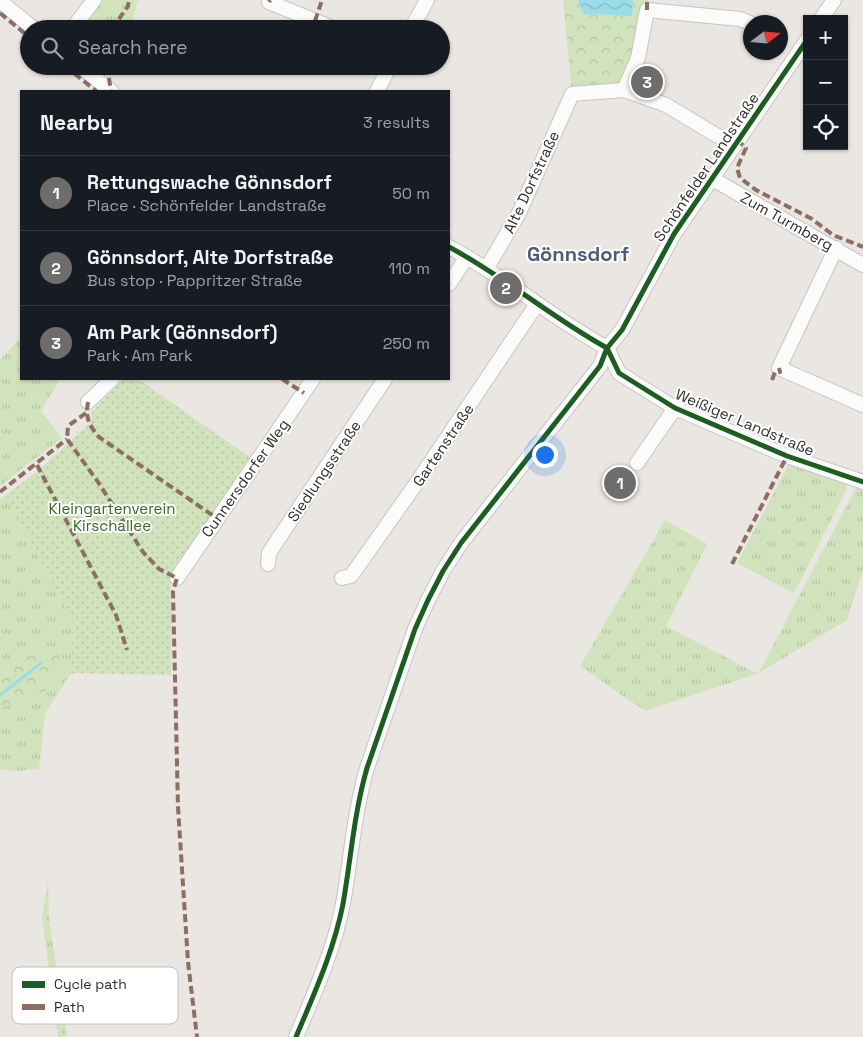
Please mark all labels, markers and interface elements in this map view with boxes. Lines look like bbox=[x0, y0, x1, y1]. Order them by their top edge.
north arrow bbox=[743, 15, 788, 60]
map controls bbox=[803, 15, 848, 150]
button: + bbox=[803, 15, 848, 60]
search box bbox=[20, 20, 450, 75]
icon: search bbox=[38, 34, 66, 62]
text: Search here bbox=[78, 35, 188, 60]
button: − bbox=[803, 60, 848, 105]
pin: 3 bbox=[631, 63, 663, 101]
street label: Schönfelder Landstraße bbox=[649, 89, 763, 245]
button: locate bbox=[803, 105, 848, 150]
text: Nearby bbox=[40, 109, 113, 136]
text: 3 results bbox=[363, 112, 430, 133]
street label: Alte Dorfstraße bbox=[499, 128, 563, 236]
text: Rettungswache Gönnsdorf bbox=[87, 170, 332, 195]
text: 1 bbox=[52, 183, 60, 204]
text: 50 m bbox=[392, 183, 430, 204]
street label: Zum Turmberg bbox=[737, 188, 837, 254]
text: Place · Schönfelder Landstraße bbox=[87, 195, 327, 216]
district label: Gönnsdorf bbox=[527, 241, 629, 267]
text: Gönnsdorf, Alte Dorfstraße bbox=[87, 245, 334, 270]
text: 2 bbox=[51, 258, 61, 279]
text: 110 m bbox=[388, 258, 430, 279]
pin: 2 bbox=[490, 269, 522, 307]
text: Bus stop · Pappritzer Straße bbox=[87, 270, 302, 291]
text: Am Park (Gönnsdorf) bbox=[87, 320, 277, 345]
text: 3 bbox=[51, 333, 61, 354]
text: 250 m bbox=[383, 333, 430, 354]
text: Park · Am Park bbox=[87, 345, 193, 366]
street label: Weißiger Landstraße bbox=[673, 384, 817, 460]
street label: Gartenstraße bbox=[408, 400, 478, 490]
street label: Cunnersdorfer Weg bbox=[197, 415, 293, 541]
street label: Siedlungsstraße bbox=[283, 417, 365, 525]
your location bbox=[532, 442, 558, 468]
pin: 1 bbox=[604, 464, 636, 502]
park label: Kleingartenverein Kirschallee bbox=[49, 499, 175, 535]
legend bbox=[12, 967, 178, 1024]
text: Cycle path bbox=[54, 975, 127, 993]
text: Path bbox=[54, 998, 85, 1016]

